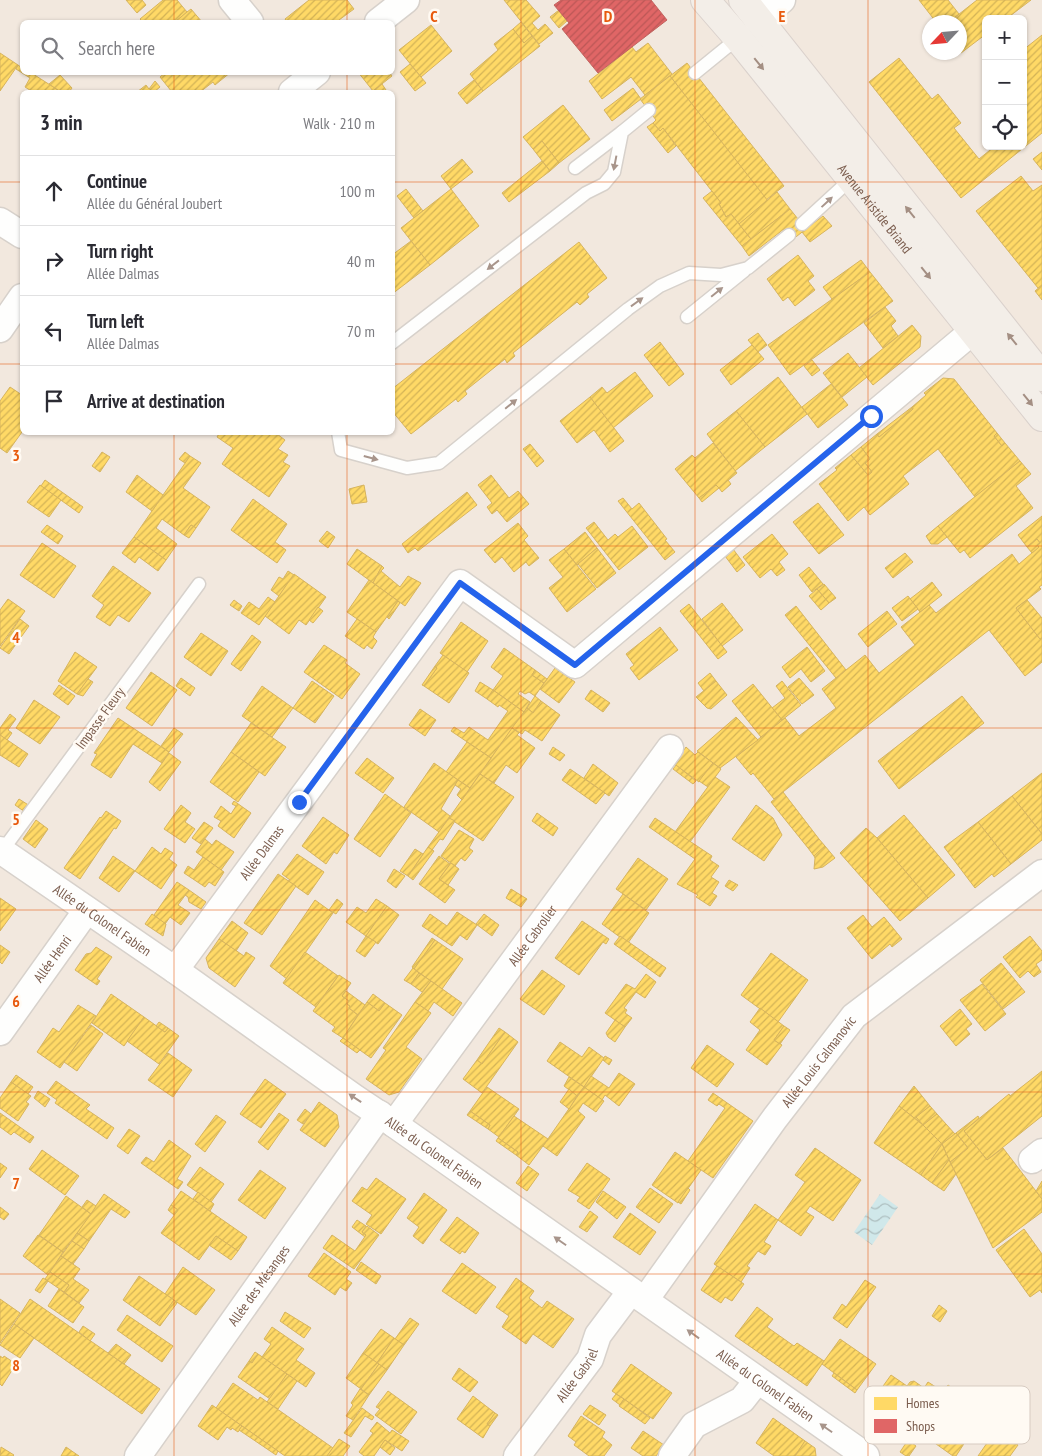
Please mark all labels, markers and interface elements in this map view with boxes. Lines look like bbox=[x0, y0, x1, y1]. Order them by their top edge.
text: C bbox=[430, 6, 438, 26]
text: D bbox=[604, 6, 613, 26]
text: E bbox=[779, 6, 786, 26]
north arrow bbox=[922, 15, 967, 60]
map controls bbox=[982, 15, 1027, 150]
button: + bbox=[982, 15, 1027, 60]
search box bbox=[20, 20, 395, 75]
icon: search bbox=[38, 34, 66, 62]
text: Search here bbox=[78, 36, 155, 60]
one-way arrow bbox=[753, 57, 764, 70]
button: − bbox=[982, 60, 1027, 105]
button: locate bbox=[982, 105, 1027, 150]
text: 3 min bbox=[40, 109, 82, 136]
text: Walk · 210 m bbox=[303, 113, 375, 133]
one-way arrow bbox=[611, 155, 619, 171]
street label: Avenue Aristide Briand bbox=[834, 160, 916, 257]
text: Continue bbox=[87, 169, 147, 193]
icon: ahead bbox=[40, 177, 68, 205]
text: 100 m bbox=[340, 181, 375, 201]
text: Allée du Général Joubert bbox=[87, 193, 222, 213]
one-way arrow bbox=[820, 196, 832, 208]
one-way arrow bbox=[905, 206, 916, 219]
text: Turn right bbox=[87, 239, 153, 263]
icon: right bbox=[40, 247, 68, 275]
text: 40 m bbox=[347, 251, 375, 271]
one-way arrow bbox=[486, 260, 500, 270]
text: Allée Dalmas bbox=[87, 263, 159, 283]
one-way arrow bbox=[921, 266, 931, 280]
one-way arrow bbox=[710, 287, 723, 298]
one-way arrow bbox=[630, 297, 644, 307]
text: Turn left bbox=[87, 309, 144, 333]
icon: left bbox=[40, 317, 68, 345]
text: 70 m bbox=[347, 321, 375, 341]
text: Allée Dalmas bbox=[87, 333, 159, 353]
one-way arrow bbox=[1006, 333, 1017, 346]
icon: arrive bbox=[40, 387, 68, 415]
text: Arrive at destination bbox=[87, 389, 225, 413]
one-way arrow bbox=[1022, 393, 1033, 406]
one-way arrow bbox=[504, 399, 517, 410]
route start bbox=[860, 405, 883, 428]
text: 3 bbox=[12, 445, 20, 465]
one-way arrow bbox=[363, 454, 379, 462]
text: 4 bbox=[12, 627, 20, 647]
street label: Impasse Fleury bbox=[71, 683, 129, 753]
route end bbox=[288, 791, 311, 814]
text: 5 bbox=[12, 809, 20, 829]
street label: Allée Dalmas bbox=[236, 821, 288, 883]
street label: Allée du Colonel Fabien bbox=[50, 880, 155, 960]
street label: Allée Cabrolier bbox=[504, 901, 561, 969]
street label: Allée Henri bbox=[29, 932, 75, 986]
text: 6 bbox=[12, 991, 20, 1011]
street label: Allée Louis Calmanovic bbox=[778, 1012, 860, 1111]
one-way arrow bbox=[348, 1093, 362, 1103]
street label: Allée du Colonel Fabien bbox=[382, 1112, 486, 1193]
text: 7 bbox=[12, 1173, 20, 1193]
one-way arrow bbox=[553, 1236, 567, 1246]
street label: Allée des Mésanges bbox=[224, 1241, 294, 1329]
one-way arrow bbox=[686, 1329, 700, 1339]
street label: Allée Gabriel bbox=[552, 1345, 602, 1406]
street label: Allée du Colonel Fabien bbox=[713, 1345, 818, 1426]
text: 8 bbox=[12, 1355, 20, 1375]
legend bbox=[864, 1386, 1030, 1444]
text: Homes bbox=[906, 1394, 939, 1412]
text: Shops bbox=[906, 1417, 935, 1435]
one-way arrow bbox=[819, 1423, 832, 1433]

